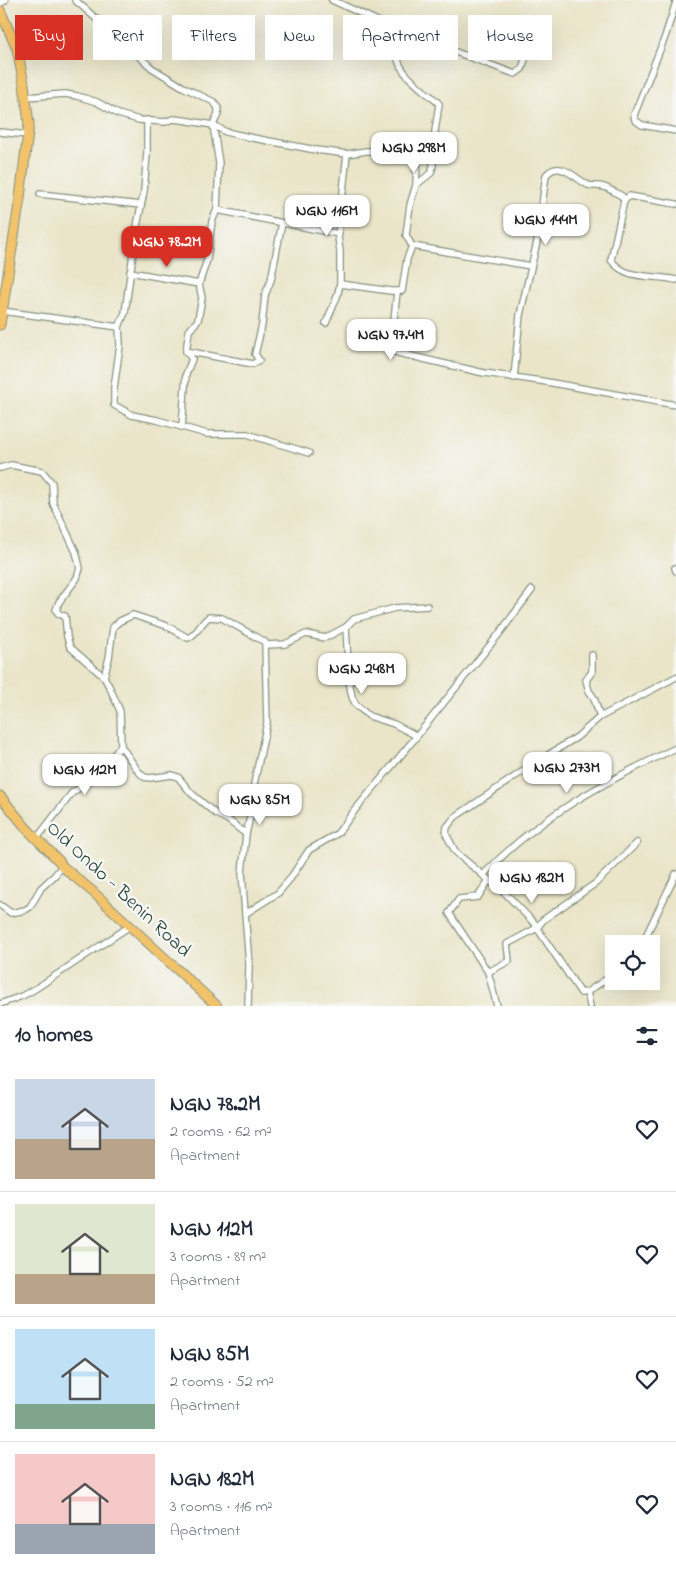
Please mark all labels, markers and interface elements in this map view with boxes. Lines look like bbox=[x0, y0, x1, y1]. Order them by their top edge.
chip: Buy bbox=[15, 15, 83, 60]
chip: Rent bbox=[93, 15, 162, 60]
chip: Filters bbox=[172, 15, 255, 60]
chip: New bbox=[265, 15, 333, 60]
chip: Apartment bbox=[343, 15, 458, 60]
chip: House bbox=[468, 15, 552, 60]
pin: NGN 298M bbox=[362, 132, 466, 174]
text: NGN 298M bbox=[382, 136, 446, 160]
pin: NGN 116M bbox=[275, 194, 379, 237]
text: NGN 116M bbox=[296, 199, 358, 223]
pin: NGN 144M bbox=[494, 204, 598, 246]
text: NGN 144M bbox=[514, 208, 578, 232]
pin: NGN 78.2M bbox=[110, 226, 224, 268]
text: NGN 78.2M bbox=[132, 230, 202, 254]
pin: NGN 97.4M bbox=[334, 318, 448, 361]
text: NGN 97.4M bbox=[358, 323, 424, 347]
pin: NGN 248M bbox=[310, 652, 414, 695]
text: NGN 248M bbox=[329, 657, 395, 681]
pin: NGN 273M bbox=[515, 752, 619, 794]
pin: NGN 112M bbox=[33, 754, 137, 796]
text: NGN 273M bbox=[534, 756, 600, 780]
text: NGN 112M bbox=[53, 758, 117, 782]
pin: NGN 85M bbox=[214, 784, 306, 826]
text: NGN 85M bbox=[230, 788, 290, 812]
street label: Old Ondo - Benin Road bbox=[39, 815, 197, 965]
pin: NGN 182M bbox=[480, 862, 584, 904]
text: NGN 182M bbox=[500, 866, 564, 890]
map controls bbox=[605, 935, 660, 990]
button: locate bbox=[605, 935, 660, 990]
text: 10 homes bbox=[15, 1021, 93, 1051]
icon: filters bbox=[633, 1022, 661, 1050]
text: NGN 78.2M bbox=[170, 1090, 261, 1120]
icon: home bbox=[55, 1099, 115, 1159]
icon: heart bbox=[633, 1115, 661, 1143]
text: 2 rooms · 62 m² bbox=[170, 1120, 272, 1144]
text: Apartment bbox=[170, 1144, 240, 1168]
text: NGN 112M bbox=[170, 1215, 253, 1245]
icon: home bbox=[55, 1224, 115, 1284]
icon: heart bbox=[633, 1240, 661, 1268]
text: 3 rooms · 89 m² bbox=[170, 1245, 266, 1269]
text: Apartment bbox=[170, 1269, 240, 1293]
text: NGN 85M bbox=[170, 1340, 249, 1370]
icon: home bbox=[55, 1349, 115, 1409]
icon: heart bbox=[633, 1365, 661, 1393]
text: 2 rooms · 52 m² bbox=[170, 1370, 274, 1394]
text: Apartment bbox=[170, 1394, 240, 1418]
text: NGN 182M bbox=[170, 1465, 255, 1495]
icon: home bbox=[55, 1474, 115, 1534]
icon: heart bbox=[633, 1490, 661, 1518]
text: 3 rooms · 116 m² bbox=[170, 1495, 273, 1519]
text: Apartment bbox=[170, 1519, 240, 1543]

